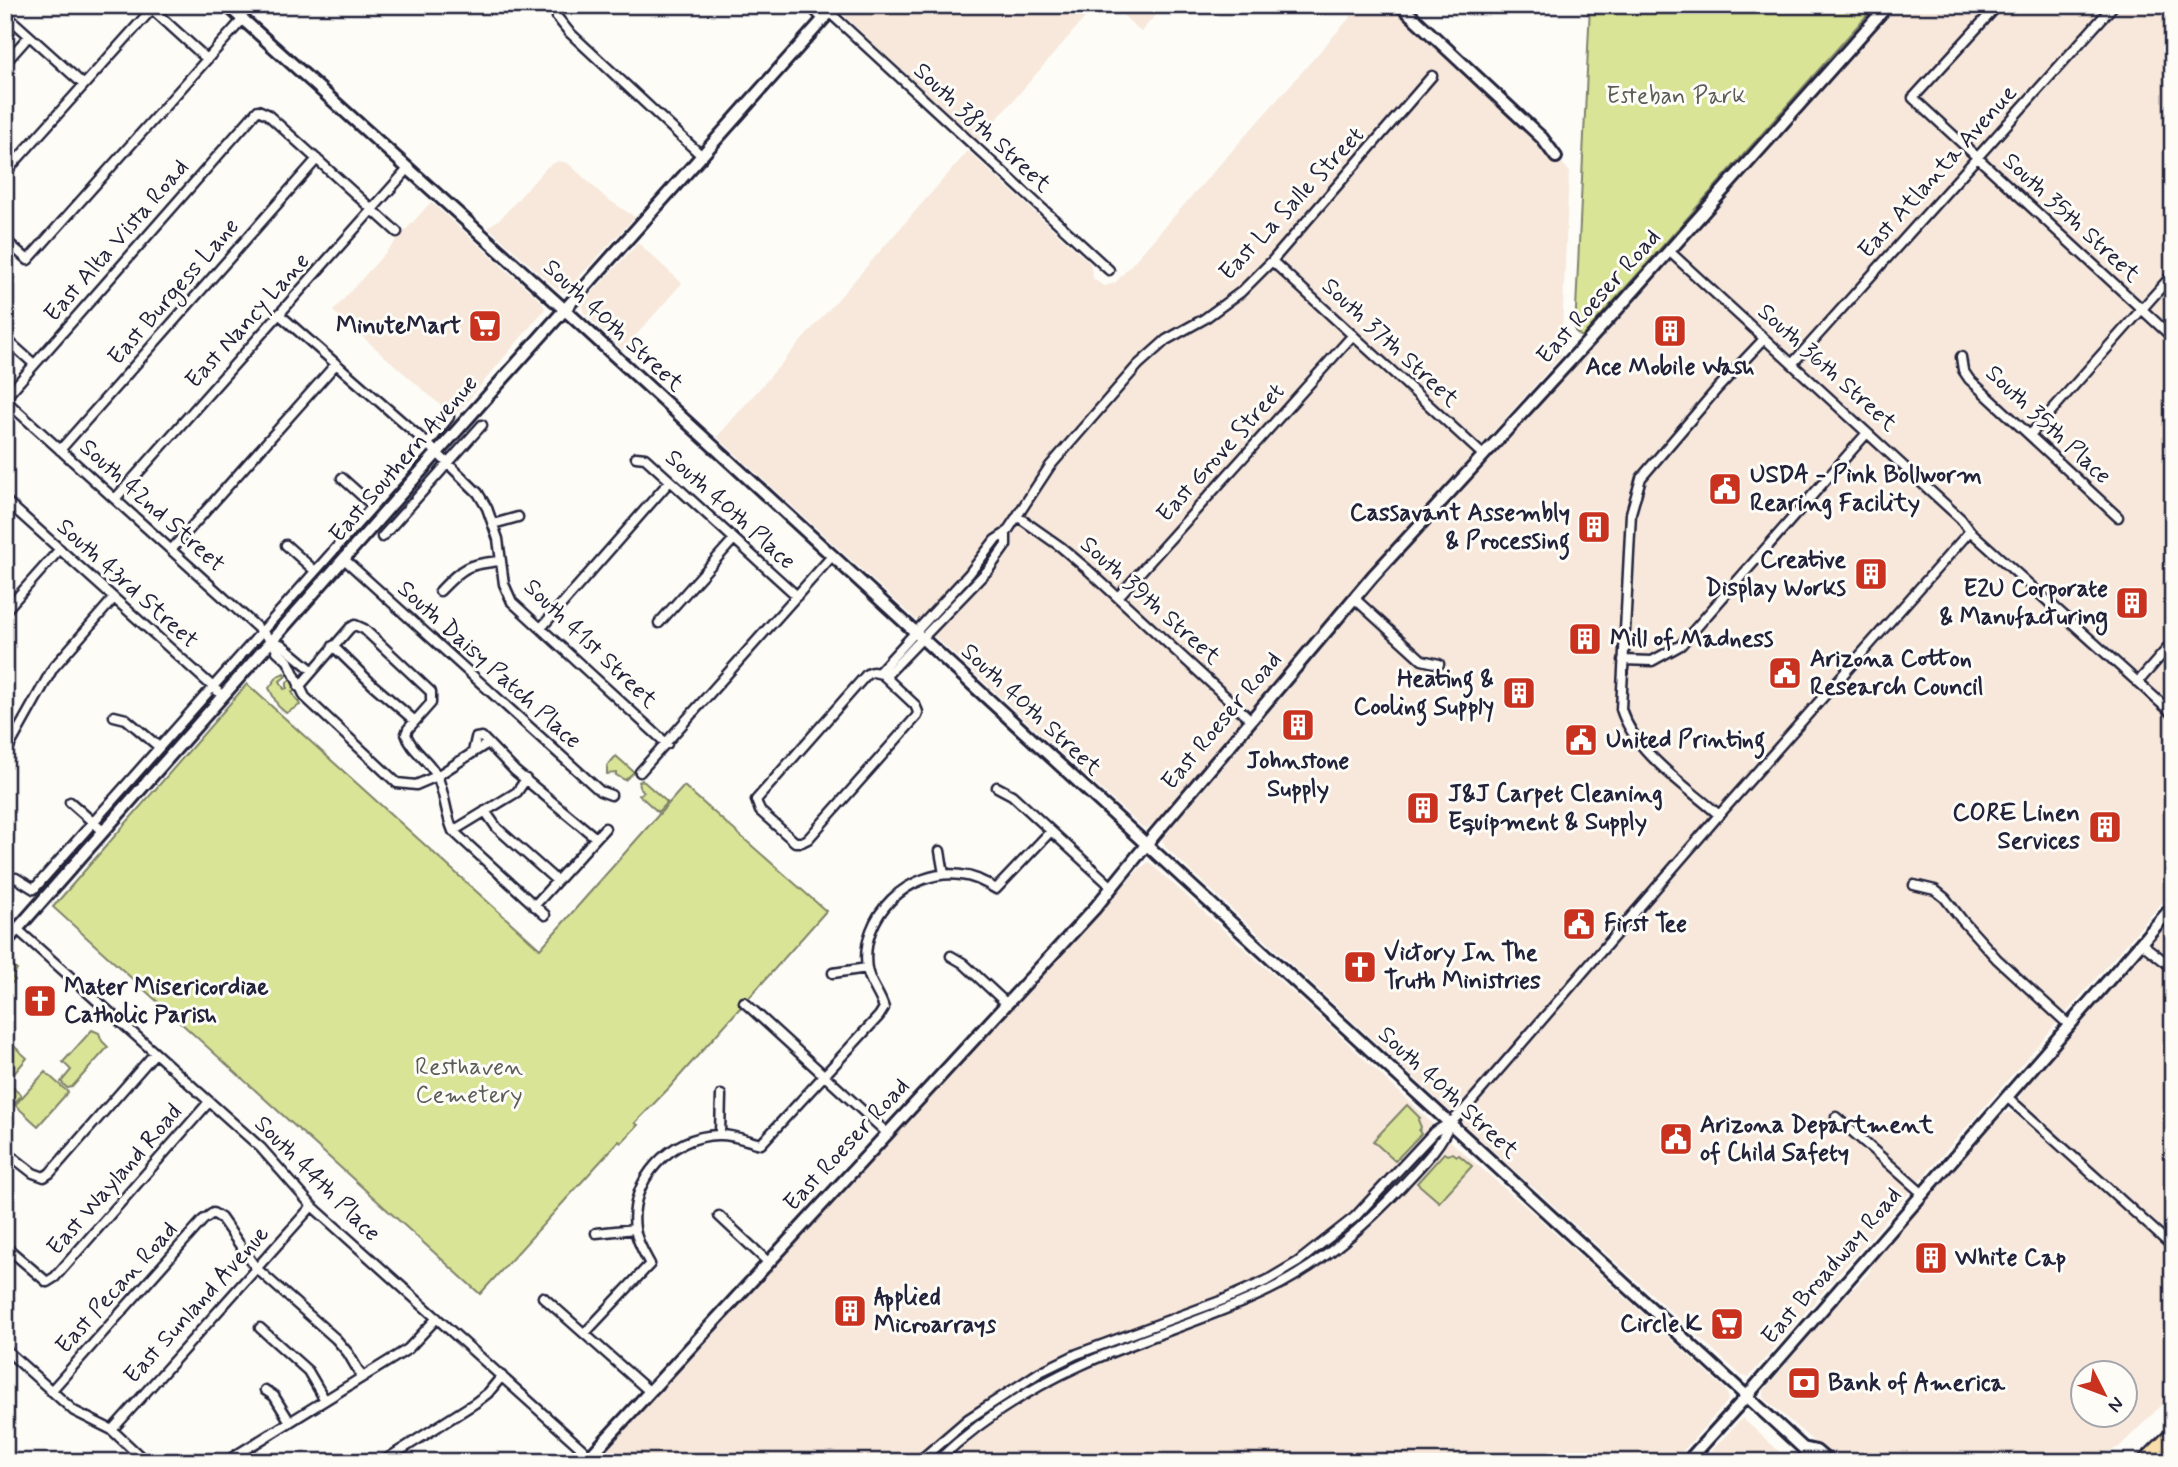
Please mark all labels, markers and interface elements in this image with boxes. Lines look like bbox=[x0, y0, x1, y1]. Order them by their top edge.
street label: South 38th Street bbox=[906, 56, 1058, 200]
street label: East Atlanta Avenue bbox=[1852, 78, 2025, 266]
park label: Esteban Park bbox=[1606, 81, 1746, 112]
street label: East La Salle Street bbox=[1213, 120, 1371, 288]
street label: South 35th Street bbox=[1995, 146, 2147, 290]
street label: East Alta Vista Road bbox=[38, 153, 196, 329]
street label: East Burgess Lane bbox=[101, 212, 248, 374]
street label: East Roeser Road bbox=[1530, 223, 1668, 371]
street label: East Nancy Lane bbox=[179, 247, 317, 395]
street label: South 40th Street bbox=[536, 253, 690, 399]
street label: South 37th Street bbox=[1315, 271, 1465, 415]
street label: South 36th Street bbox=[1750, 297, 1904, 439]
supermarket icon: MinuteMart bbox=[466, 307, 504, 345]
place label: MinuteMart bbox=[336, 311, 462, 342]
building icon: Ace Mobile Wash bbox=[1651, 312, 1689, 350]
place label: Ace Mobile Wash bbox=[1586, 352, 1754, 383]
street label: South 35th Place bbox=[1978, 358, 2118, 492]
street label: East Southern Avenue bbox=[323, 369, 485, 549]
street label: East Grove Street bbox=[1150, 377, 1292, 529]
street label: South 42nd Street bbox=[73, 432, 231, 580]
street label: South 40th Place bbox=[658, 443, 802, 577]
place label: USDA - Pink Bollworm Rearing Facility bbox=[1750, 460, 1982, 520]
public building icon: USDA - Pink Bollworm Rearing Facility bbox=[1706, 470, 1744, 508]
place label: Cassavant Assembly & Processing bbox=[1350, 498, 1570, 560]
building icon: Cassavant Assembly & Processing bbox=[1575, 508, 1613, 546]
street label: South 43rd Street bbox=[49, 512, 205, 656]
street label: South 39th Street bbox=[1073, 530, 1227, 672]
place label: Creative Display Works bbox=[1705, 545, 1847, 604]
building icon: Creative Display Works bbox=[1852, 555, 1890, 593]
street label: South 41st Street bbox=[516, 572, 664, 716]
street label: South Daisy Patch Place bbox=[390, 574, 588, 756]
place label: E2U Corporate & Manufacturing bbox=[1939, 574, 2108, 636]
building icon: E2U Corporate & Manufacturing bbox=[2113, 584, 2151, 622]
building icon: Mill of Madness bbox=[1566, 620, 1604, 658]
place label: Mill of Madness bbox=[1610, 624, 1774, 655]
street label: South 40th Street bbox=[954, 637, 1108, 783]
place label: Arizona Cotton Research Council bbox=[1810, 644, 1984, 703]
street label: East Roeser Road bbox=[1155, 645, 1289, 797]
public building icon: Arizona Cotton Research Council bbox=[1766, 654, 1804, 692]
place label: Heating & Cooling Supply bbox=[1353, 664, 1494, 726]
building icon: Heating & Cooling Supply bbox=[1500, 674, 1538, 712]
building icon: Johnstone Supply bbox=[1279, 706, 1317, 744]
public building icon: United Printing bbox=[1562, 721, 1600, 759]
place label: United Printing bbox=[1606, 725, 1765, 759]
place label: Johnstone Supply bbox=[1247, 746, 1350, 805]
place label: J&J Carpet Cleaning Equipment & Supply bbox=[1448, 779, 1663, 838]
building icon: J&J Carpet Cleaning Equipment & Supply bbox=[1404, 789, 1442, 827]
place label: CORE Linen Services bbox=[1952, 798, 2080, 857]
building icon: CORE Linen Services bbox=[2086, 808, 2124, 846]
public building icon: First Tee bbox=[1560, 905, 1598, 943]
place label: First Tee bbox=[1604, 909, 1687, 940]
place label: Victory In The Truth Ministries bbox=[1384, 938, 1541, 997]
church icon: Victory In The Truth Ministries bbox=[1341, 948, 1379, 986]
place label: Mater Misericordiae Catholic Parish bbox=[64, 972, 269, 1031]
church icon: Mater Misericordiae Catholic Parish bbox=[21, 982, 59, 1020]
street label: South 40th Street bbox=[1371, 1020, 1525, 1166]
park label: Resthaven Cemetery bbox=[415, 1052, 523, 1111]
street label: East Roeser Road bbox=[777, 1072, 917, 1218]
street label: East Wayland Road bbox=[40, 1097, 190, 1263]
street label: South 44th Place bbox=[247, 1109, 387, 1249]
place label: Arizona Department of Child Safety bbox=[1700, 1110, 1934, 1169]
public building icon: Arizona Department of Child Safety bbox=[1657, 1120, 1695, 1158]
street label: East Broadway Road bbox=[1755, 1181, 1909, 1351]
street label: East Pecan Road bbox=[49, 1215, 185, 1361]
street label: East Sunland Avenue bbox=[118, 1219, 276, 1391]
building icon: White Cap bbox=[1912, 1239, 1950, 1277]
place label: White Cap bbox=[1954, 1243, 2066, 1274]
place label: Applied Microarrays bbox=[874, 1282, 996, 1341]
building icon: Applied Microarrays bbox=[831, 1292, 869, 1330]
supermarket icon: Circle K bbox=[1708, 1305, 1746, 1343]
place label: Circle K bbox=[1620, 1309, 1703, 1340]
north arrow bbox=[2070, 1358, 2140, 1428]
bank icon: Bank of America bbox=[1785, 1364, 1823, 1402]
place label: Bank of America bbox=[1828, 1368, 2006, 1399]
text: N bbox=[2102, 1391, 2129, 1417]

